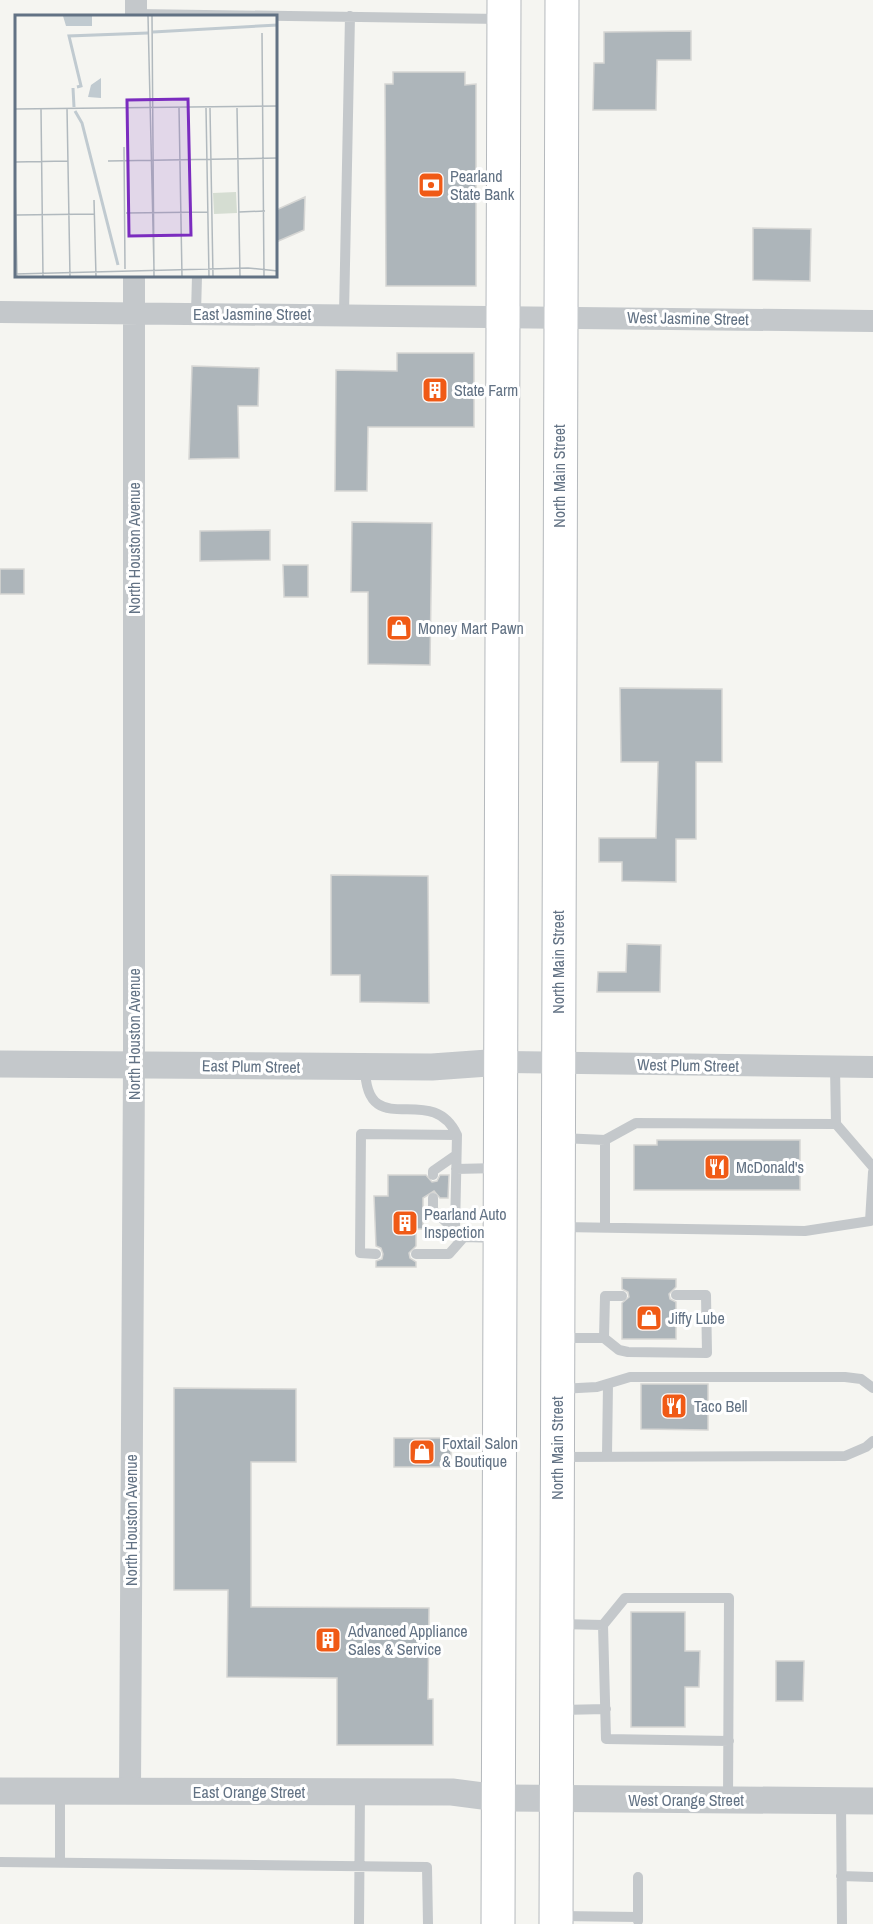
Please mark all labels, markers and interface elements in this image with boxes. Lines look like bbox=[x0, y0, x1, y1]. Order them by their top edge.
inset map bbox=[15, 15, 278, 278]
place label: Pearland State Bank bbox=[450, 165, 515, 205]
bank icon: Pearland State Bank bbox=[416, 170, 446, 200]
street label: East Jasmine Street bbox=[193, 303, 311, 325]
street label: West Jasmine Street bbox=[627, 306, 749, 330]
building icon: State Farm bbox=[420, 375, 450, 405]
place label: State Farm bbox=[454, 379, 518, 401]
street label: North Main Street bbox=[548, 424, 570, 528]
street label: North Houston Avenue bbox=[123, 482, 145, 614]
shop icon: Money Mart Pawn bbox=[384, 613, 414, 643]
place label: Money Mart Pawn bbox=[418, 617, 524, 639]
street label: North Main Street bbox=[547, 910, 569, 1014]
street label: North Houston Avenue bbox=[123, 968, 145, 1100]
street label: West Plum Street bbox=[637, 1053, 739, 1077]
street label: East Plum Street bbox=[202, 1054, 301, 1078]
restaurant icon: McDonald's bbox=[702, 1152, 732, 1182]
place label: McDonald's bbox=[736, 1156, 804, 1178]
place label: Pearland Auto Inspection bbox=[424, 1203, 506, 1243]
building icon: Pearland Auto Inspection bbox=[390, 1208, 420, 1238]
shop icon: Jiffy Lube bbox=[634, 1303, 664, 1333]
place label: Jiffy Lube bbox=[668, 1307, 725, 1329]
restaurant icon: Taco Bell bbox=[659, 1391, 689, 1421]
place label: Taco Bell bbox=[694, 1395, 748, 1417]
street label: North Main Street bbox=[546, 1396, 568, 1500]
place label: Foxtail Salon & Boutique bbox=[442, 1432, 518, 1472]
shop icon: Foxtail Salon & Boutique bbox=[407, 1437, 437, 1467]
street label: North Houston Avenue bbox=[120, 1454, 142, 1586]
place label: Advanced Appliance Sales & Service bbox=[347, 1620, 468, 1660]
building icon: Advanced Appliance Sales & Service bbox=[313, 1625, 343, 1655]
street label: East Orange Street bbox=[193, 1781, 306, 1803]
street label: West Orange Street bbox=[628, 1789, 744, 1811]

